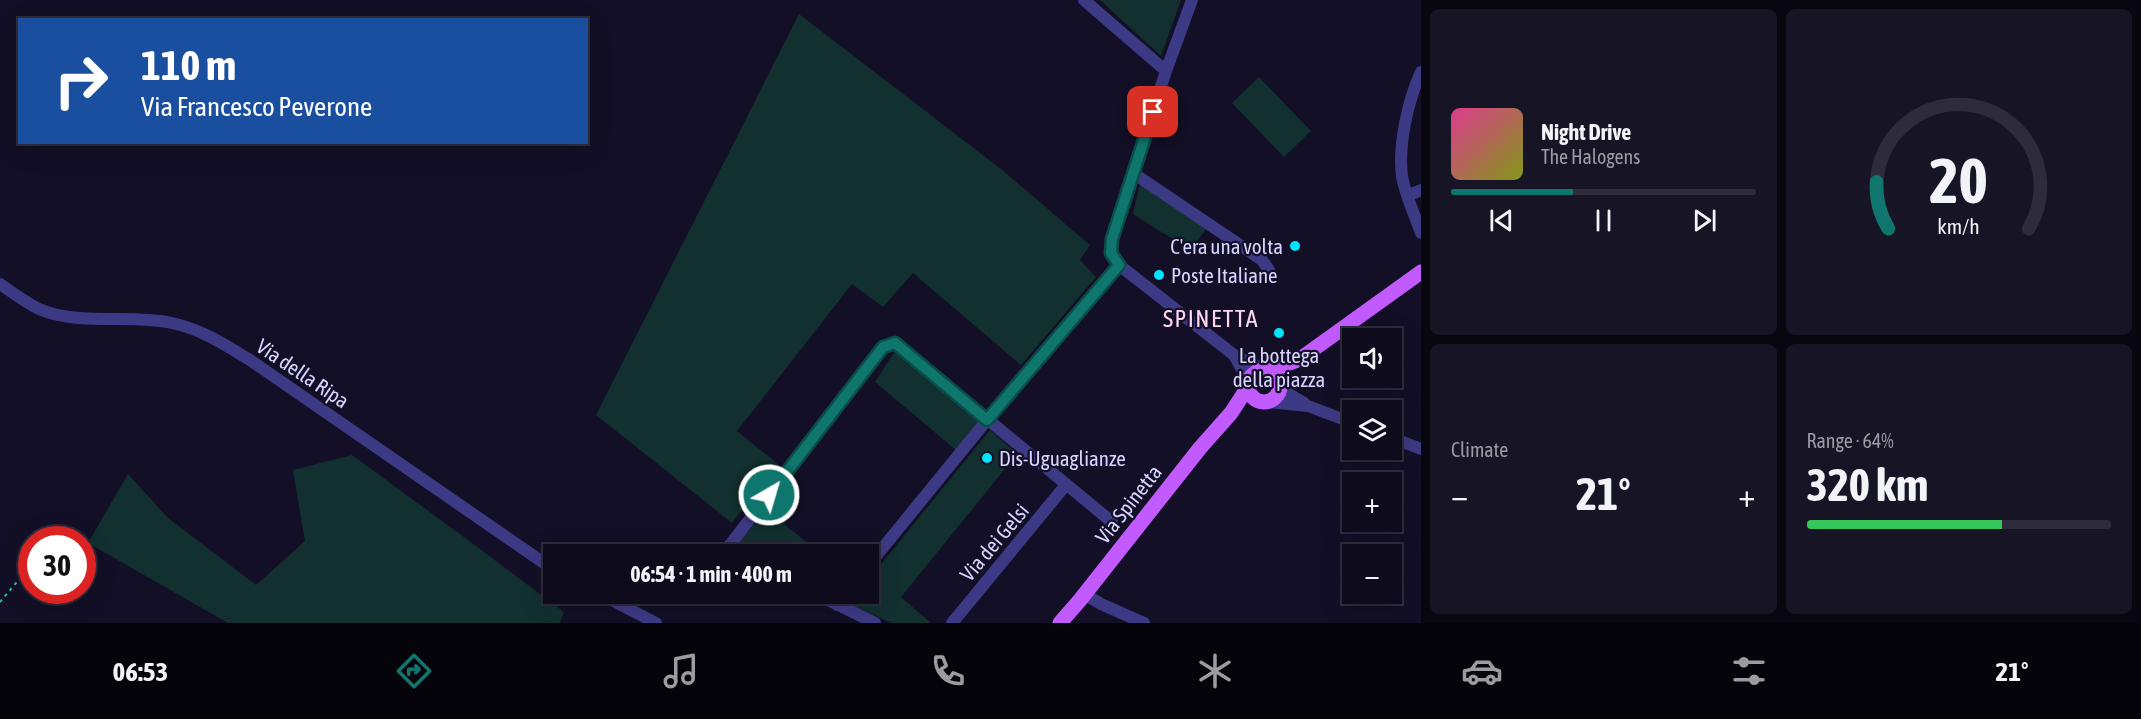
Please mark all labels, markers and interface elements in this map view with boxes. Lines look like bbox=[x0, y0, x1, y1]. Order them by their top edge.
text: 110 m bbox=[141, 41, 236, 89]
icon: right bbox=[42, 42, 120, 120]
pin bbox=[1127, 86, 1178, 137]
text: Via Francesco Peverone bbox=[141, 91, 372, 122]
icon: arrive bbox=[1136, 95, 1169, 128]
text: Night Drive bbox=[1541, 119, 1631, 145]
text: The Halogens bbox=[1541, 145, 1640, 168]
text: 20 bbox=[1929, 145, 1988, 216]
icon: previous bbox=[1485, 204, 1518, 237]
icon: pause bbox=[1587, 204, 1620, 237]
icon: next bbox=[1688, 204, 1721, 237]
text: km/h bbox=[1937, 215, 1980, 240]
place label: C'era una volta bbox=[1170, 234, 1283, 258]
marker: C'era una volta bbox=[1288, 239, 1302, 253]
place label: Poste Italiane bbox=[1171, 263, 1278, 287]
marker: Poste Italiane bbox=[1152, 268, 1166, 282]
district label: SPINETTA bbox=[1163, 305, 1259, 332]
marker: La bottega della piazza bbox=[1272, 326, 1286, 340]
map controls bbox=[1342, 328, 1402, 604]
button: sound bbox=[1342, 328, 1402, 388]
street label: Via della Ripa bbox=[252, 333, 354, 413]
place label: La bottega della piazza bbox=[1233, 343, 1325, 391]
button: layers bbox=[1342, 400, 1402, 460]
text: Range · 64% bbox=[1807, 429, 1894, 452]
text: Climate bbox=[1451, 438, 1508, 461]
place label: Dis-Uguaglianze bbox=[999, 446, 1126, 470]
marker: Dis-Uguaglianze bbox=[980, 451, 994, 465]
text: 320 km bbox=[1807, 459, 1928, 511]
street label: Via Spinetta bbox=[1090, 460, 1166, 548]
position arrow bbox=[737, 463, 801, 527]
text: 21° bbox=[1576, 468, 1631, 520]
button: + bbox=[1342, 472, 1402, 532]
text: − bbox=[1451, 476, 1468, 514]
text: + bbox=[1738, 476, 1755, 514]
street label: Via dei Gelsi bbox=[955, 498, 1033, 586]
speed limit sign: 30 bbox=[18, 526, 96, 604]
button: − bbox=[1342, 544, 1402, 604]
text: 06:54 · 1 min · 400 m bbox=[630, 561, 792, 587]
icon: directions bbox=[393, 650, 435, 692]
icon: music bbox=[660, 650, 702, 692]
icon: phone bbox=[927, 650, 969, 692]
icon: climate bbox=[1194, 650, 1236, 692]
icon: car bbox=[1461, 650, 1503, 692]
icon: filters bbox=[1728, 650, 1770, 692]
text: 06:53 bbox=[113, 656, 168, 687]
text: 21° bbox=[1996, 656, 2028, 687]

